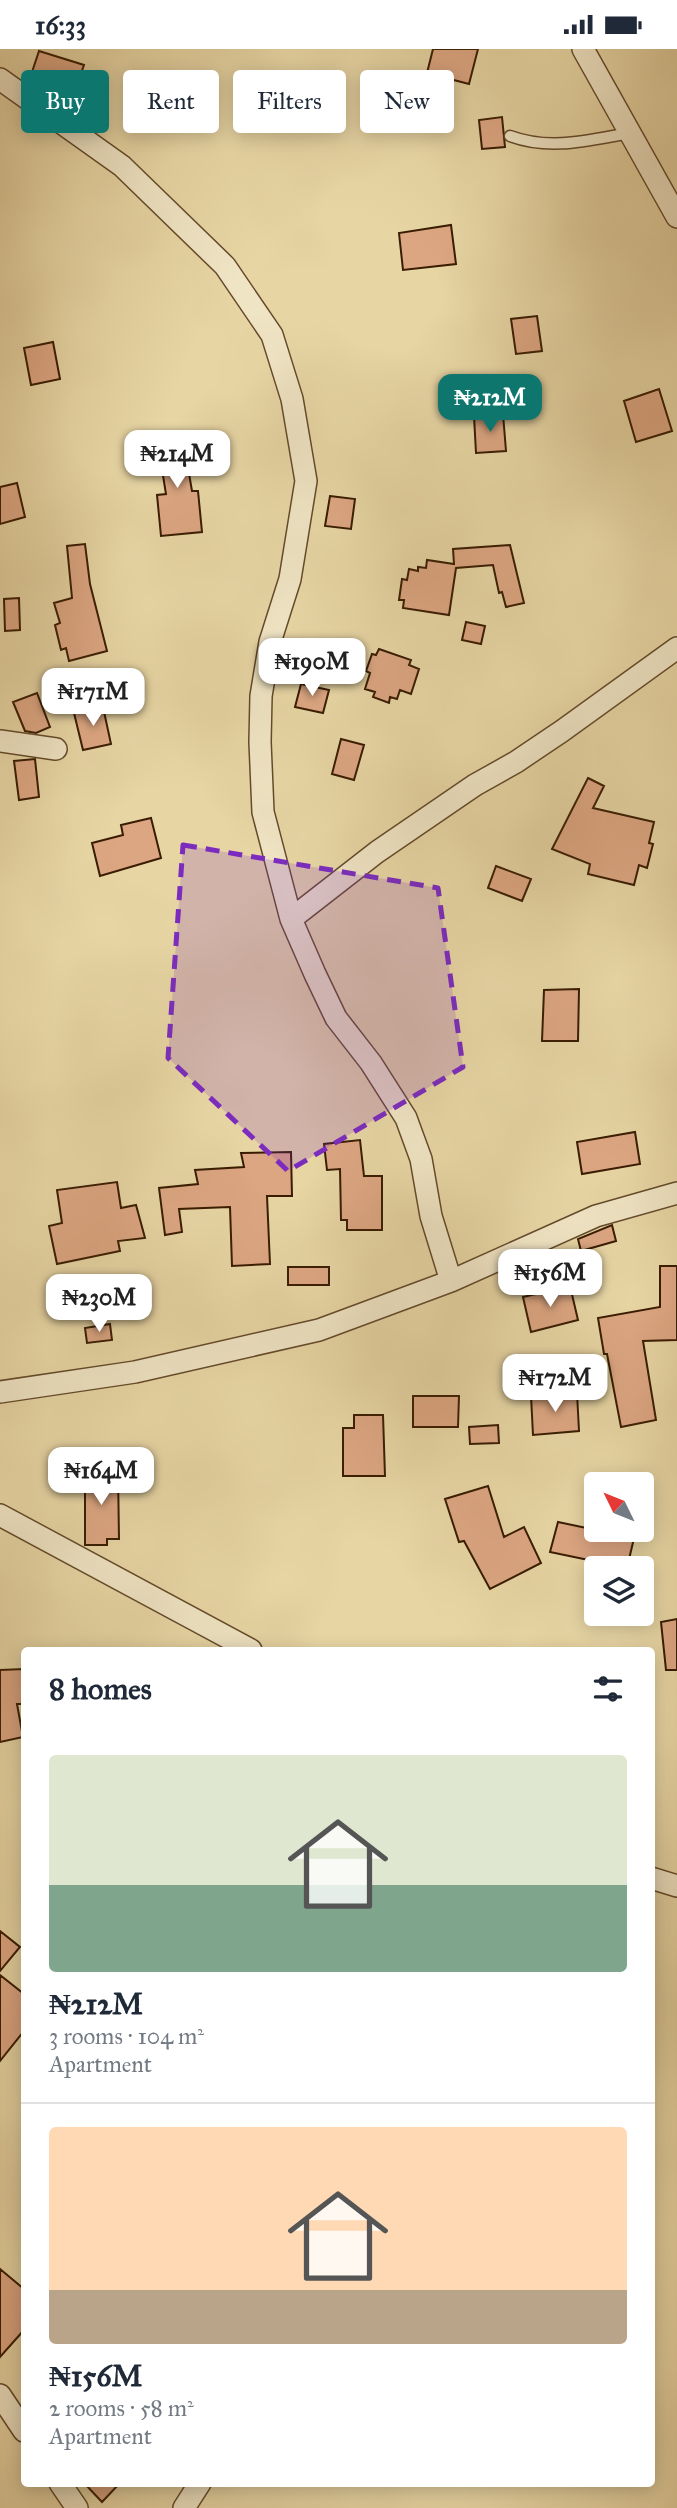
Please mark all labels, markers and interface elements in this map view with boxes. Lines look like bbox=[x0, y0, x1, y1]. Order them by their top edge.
text: 16:33 bbox=[35, 9, 86, 41]
chip: Buy bbox=[21, 70, 109, 133]
chip: Rent bbox=[123, 70, 219, 133]
chip: Filters bbox=[233, 70, 346, 133]
chip: New bbox=[360, 70, 454, 133]
pin: ₦212M bbox=[441, 375, 539, 434]
text: ₦212M bbox=[454, 383, 526, 411]
pin: ₦214M bbox=[128, 431, 226, 490]
text: ₦214M bbox=[140, 439, 214, 467]
pin: ₦190M bbox=[263, 639, 361, 698]
text: ₦190M bbox=[275, 647, 349, 675]
pin: ₦171M bbox=[44, 669, 142, 728]
text: ₦171M bbox=[58, 677, 128, 705]
pin: ₦156M bbox=[501, 1249, 599, 1309]
text: ₦156M bbox=[514, 1258, 586, 1286]
pin: ₦230M bbox=[50, 1275, 148, 1334]
text: ₦230M bbox=[62, 1283, 136, 1311]
pin: ₦172M bbox=[506, 1355, 604, 1414]
text: ₦172M bbox=[518, 1363, 592, 1391]
pin: ₦164M bbox=[52, 1447, 150, 1507]
text: ₦164M bbox=[64, 1456, 138, 1484]
north arrow bbox=[584, 1472, 654, 1542]
map controls bbox=[584, 1472, 654, 1626]
button: layers bbox=[584, 1556, 654, 1626]
icon: filters bbox=[589, 1670, 627, 1708]
text: 8 homes bbox=[49, 1671, 152, 1707]
icon: home bbox=[275, 1801, 401, 1927]
text: ₦212M bbox=[49, 1986, 143, 2022]
text: 3 rooms · 104 m² bbox=[49, 2022, 204, 2050]
text: Apartment bbox=[49, 2050, 152, 2078]
icon: home bbox=[275, 2173, 401, 2299]
text: ₦156M bbox=[49, 2358, 143, 2394]
text: 2 rooms · 58 m² bbox=[49, 2394, 194, 2422]
text: Apartment bbox=[49, 2422, 152, 2450]

